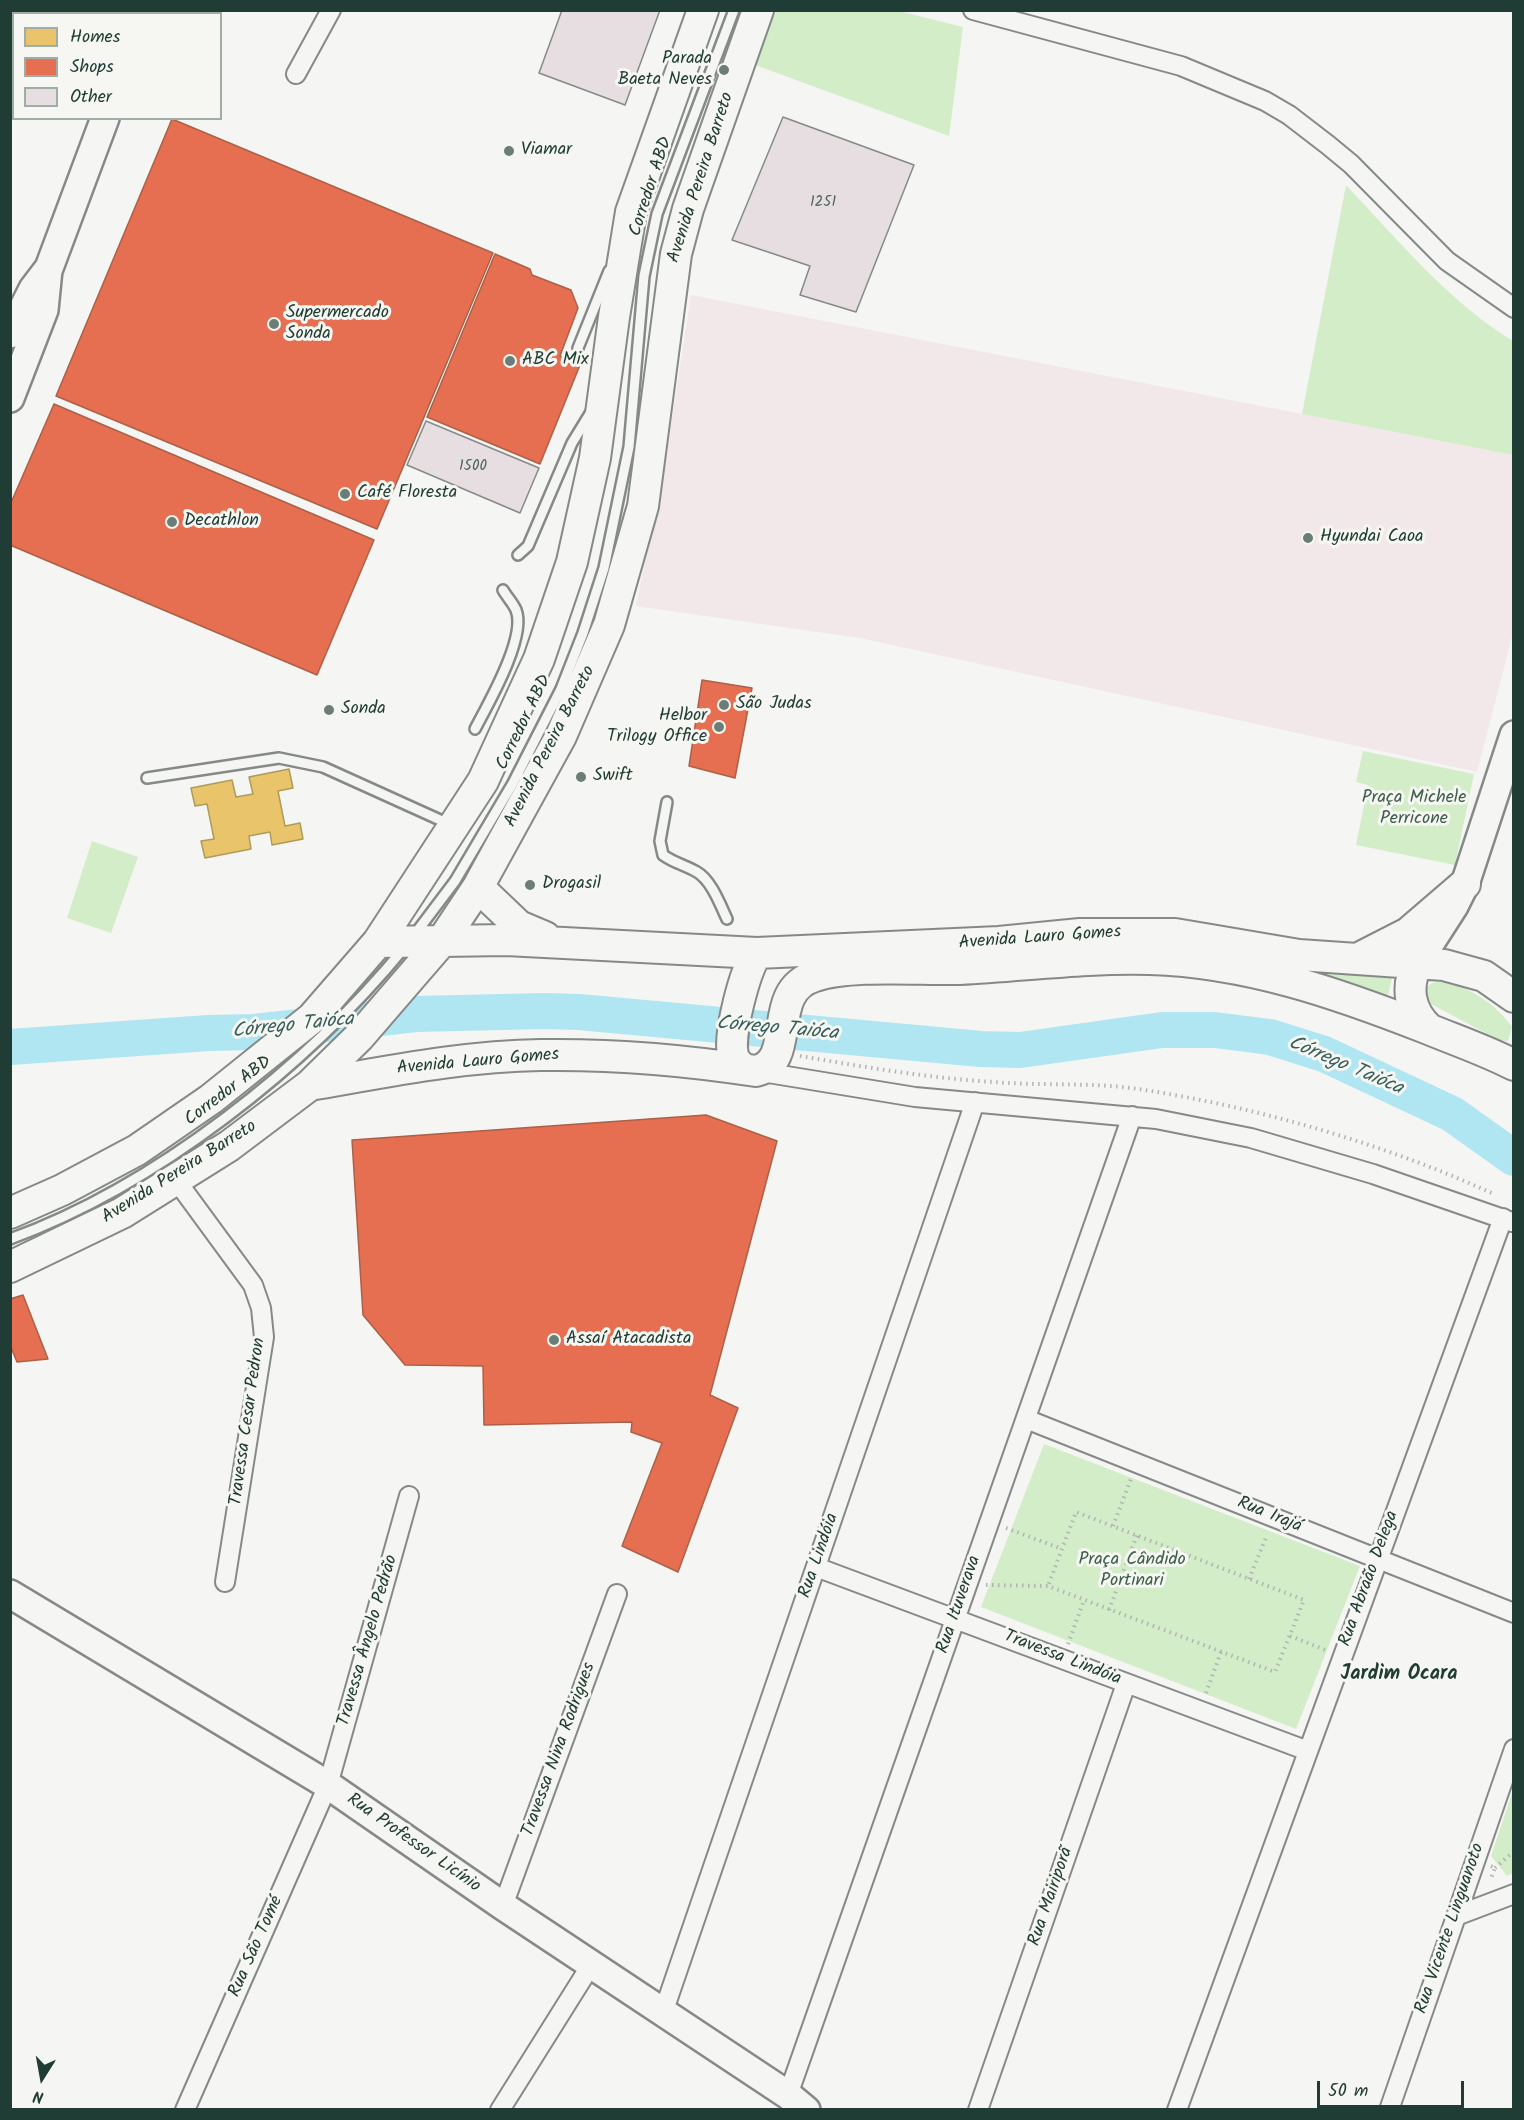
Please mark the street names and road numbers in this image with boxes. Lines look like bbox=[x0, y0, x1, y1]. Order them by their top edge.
street label: Avenida Pereira Barreto bbox=[664, 90, 740, 266]
street label: Corredor ABD bbox=[626, 135, 678, 239]
street label: Avenida Pereira Barreto bbox=[501, 663, 601, 831]
street label: Corredor ABD bbox=[493, 672, 557, 774]
street label: Avenida Lauro Gomes bbox=[958, 923, 1122, 955]
street label: Avenida Lauro Gomes bbox=[396, 1045, 560, 1081]
street label: Corredor ABD bbox=[181, 1052, 277, 1132]
street label: Avenida Pereira Barreto bbox=[99, 1117, 261, 1229]
street label: Travessa Cesar Pedron bbox=[227, 1337, 271, 1507]
street label: Rua Irajá bbox=[1233, 1493, 1305, 1539]
street label: Rua Abraão Delega bbox=[1335, 1508, 1405, 1650]
street label: Rua Lindóia bbox=[795, 1511, 845, 1601]
street label: Travessa Ângelo Pedrão bbox=[334, 1553, 404, 1729]
street label: Rua Ituverava bbox=[933, 1553, 987, 1657]
street label: Travessa Lindóia bbox=[1000, 1627, 1124, 1691]
street label: Travessa Nina Rodrigues bbox=[519, 1660, 601, 1840]
street label: Rua Professor Licínio bbox=[342, 1790, 484, 1898]
street label: Rua Vicente Linguanoto bbox=[1412, 1841, 1490, 2017]
street label: Rua Mairiporã bbox=[1025, 1845, 1079, 1949]
street label: Rua São Tomé bbox=[225, 1893, 289, 2001]

